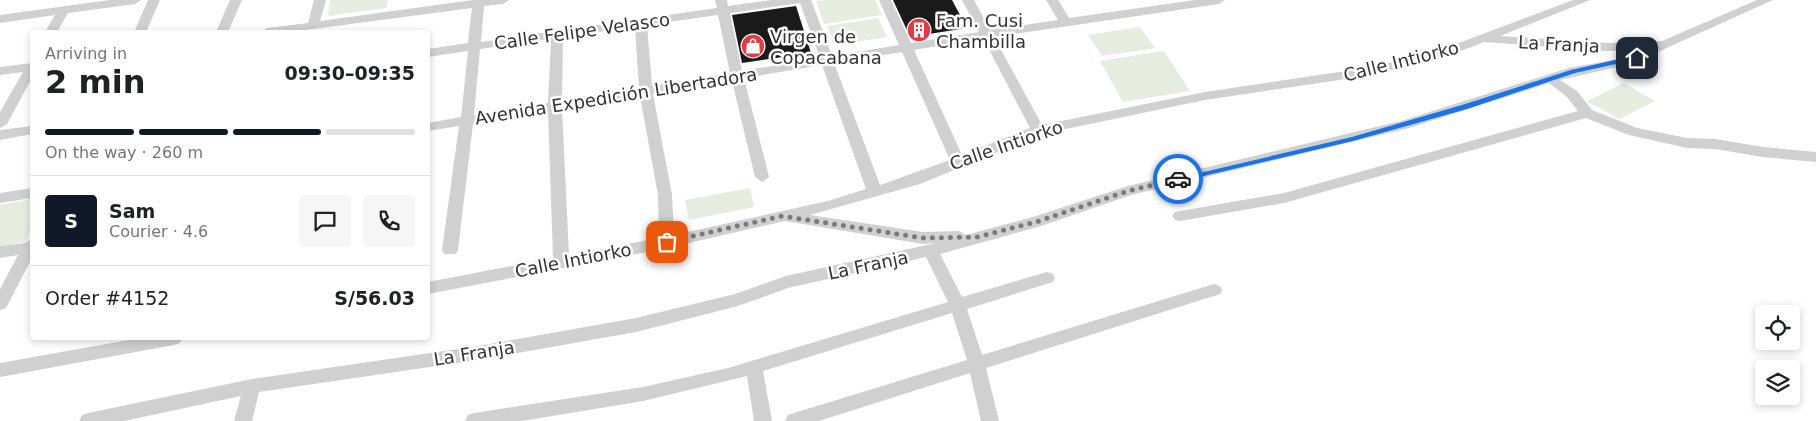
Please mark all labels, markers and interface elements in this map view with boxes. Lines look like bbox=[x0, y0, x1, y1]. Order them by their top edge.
street label: Calle Felipe Velasco bbox=[493, 8, 671, 54]
place label: Fam. Cusi Chambilla bbox=[936, 10, 1026, 52]
building icon: Fam. Cusi Chambilla bbox=[906, 17, 932, 43]
place label: Virgen de Copacabana bbox=[770, 26, 882, 68]
street label: La Franja bbox=[1518, 31, 1600, 57]
shop icon: Virgen de Copacabana bbox=[740, 33, 766, 59]
street label: Calle Intiorko bbox=[1341, 36, 1461, 86]
pin bbox=[1616, 37, 1658, 79]
text: Arriving in bbox=[45, 44, 127, 63]
icon: home bbox=[1623, 44, 1651, 72]
text: 09:30–09:35 bbox=[285, 62, 415, 84]
text: 2 min bbox=[45, 63, 146, 101]
street label: Avenida Expedición Libertadora bbox=[473, 63, 759, 129]
street label: Calle Intiorko bbox=[947, 116, 1065, 174]
text: On the way · 260 m bbox=[45, 143, 203, 162]
courier bbox=[1153, 154, 1203, 204]
icon: car bbox=[1164, 165, 1192, 193]
button: chat bbox=[299, 195, 351, 247]
button: phone bbox=[363, 195, 415, 247]
text: Sam bbox=[109, 200, 155, 222]
text: S bbox=[64, 210, 78, 232]
pin bbox=[646, 221, 688, 263]
text: Courier · 4.6 bbox=[109, 222, 208, 241]
icon: bag bbox=[653, 228, 681, 256]
street label: Calle Intiorko bbox=[513, 238, 633, 282]
street label: La Franja bbox=[826, 246, 910, 284]
text: Order #4152 bbox=[45, 287, 169, 309]
text: S/56.03 bbox=[334, 287, 415, 309]
map controls bbox=[1755, 305, 1800, 405]
button: locate bbox=[1755, 305, 1800, 350]
street label: La Franja bbox=[432, 336, 516, 370]
button: layers bbox=[1755, 360, 1800, 405]

